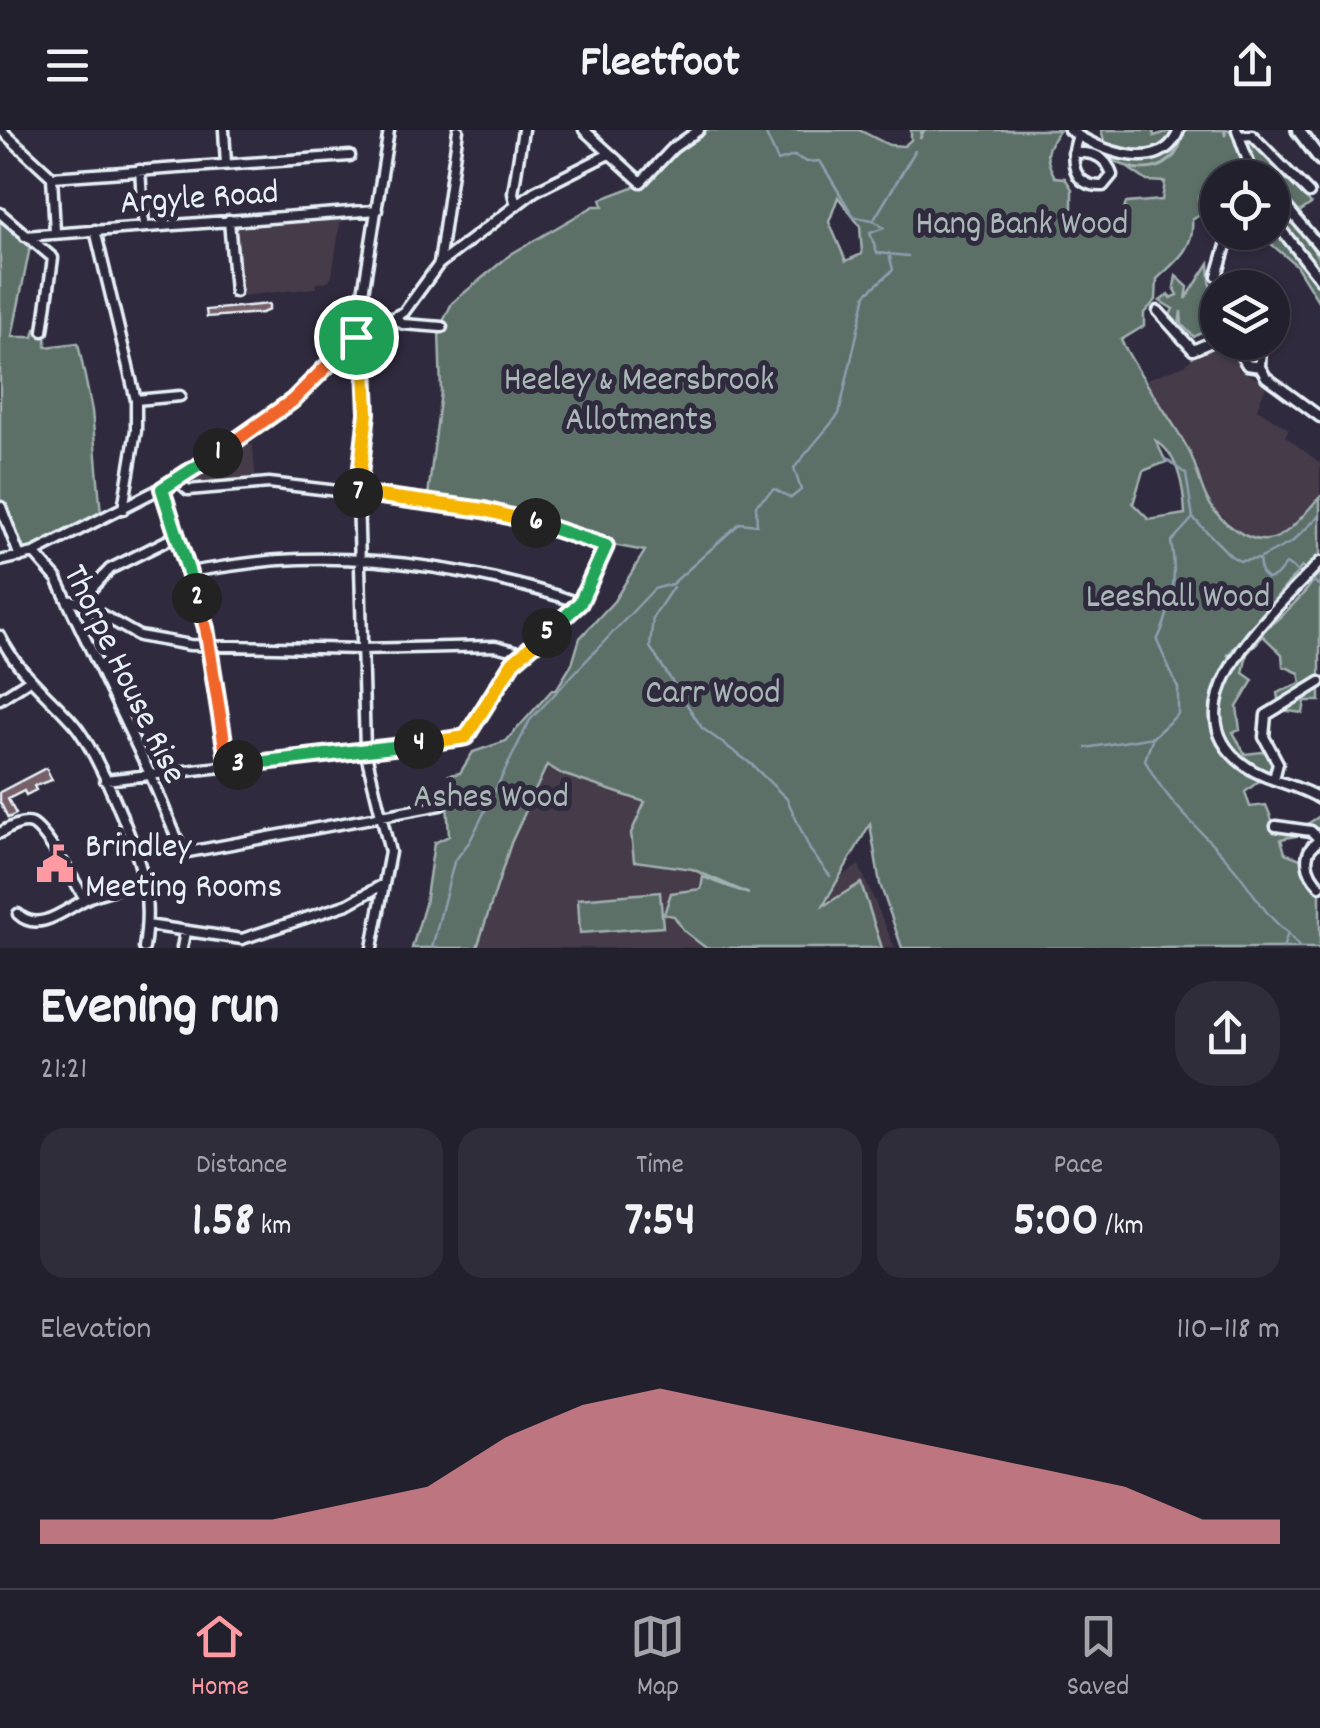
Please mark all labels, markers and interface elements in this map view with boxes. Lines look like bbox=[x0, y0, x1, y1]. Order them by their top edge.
text: Fleetfoot bbox=[580, 33, 740, 97]
icon: menu bbox=[40, 38, 95, 93]
icon: share bbox=[1225, 38, 1280, 93]
map controls bbox=[1200, 160, 1290, 360]
button: locate bbox=[1200, 160, 1290, 250]
street label: Argyle Road bbox=[118, 170, 280, 230]
park label: Hang Bank Wood bbox=[915, 201, 1129, 251]
button: layers bbox=[1200, 270, 1290, 360]
pin bbox=[314, 295, 399, 380]
icon: arrive bbox=[329, 310, 384, 365]
park label: Heeley & Meersbrook Allotments bbox=[504, 357, 774, 447]
pin: 1 bbox=[193, 428, 243, 478]
text: 1 bbox=[215, 433, 221, 473]
pin: 7 bbox=[333, 468, 383, 518]
text: 7 bbox=[353, 473, 363, 513]
pin: 6 bbox=[511, 498, 561, 548]
text: 6 bbox=[529, 503, 543, 543]
street label: Thorpe House Rise bbox=[48, 557, 197, 793]
pin: 2 bbox=[172, 573, 222, 623]
park label: Leeshall Wood bbox=[1086, 574, 1270, 624]
text: 2 bbox=[191, 578, 203, 618]
pin: 5 bbox=[522, 608, 572, 658]
text: 5 bbox=[541, 613, 553, 653]
park label: Carr Wood bbox=[645, 670, 781, 720]
pin: 4 bbox=[394, 719, 444, 769]
text: 4 bbox=[413, 724, 425, 764]
pin: 3 bbox=[213, 740, 263, 790]
text: 3 bbox=[232, 745, 244, 785]
park label: Ashes Wood bbox=[413, 774, 569, 824]
place label: Brindley Meeting Rooms bbox=[85, 824, 282, 914]
public building icon: Brindley Meeting Rooms bbox=[34, 843, 76, 885]
text: Evening run bbox=[40, 971, 279, 1050]
button: share bbox=[1175, 981, 1280, 1086]
text: 21:21 bbox=[40, 1048, 87, 1094]
text: Distance bbox=[196, 1147, 287, 1187]
text: Time bbox=[636, 1147, 684, 1187]
text: Pace bbox=[1054, 1147, 1103, 1187]
text: 1.58 bbox=[192, 1187, 254, 1259]
text: 7:54 bbox=[624, 1187, 696, 1259]
text: 5:00 bbox=[1013, 1187, 1099, 1259]
text: km bbox=[254, 1208, 291, 1248]
text: /km bbox=[1099, 1208, 1144, 1248]
text: Elevation bbox=[40, 1308, 151, 1354]
text: 110–118 m bbox=[1177, 1308, 1280, 1354]
tab: Home bbox=[191, 1609, 249, 1709]
tab: Map bbox=[630, 1609, 685, 1709]
tab: Saved bbox=[1067, 1609, 1129, 1709]

